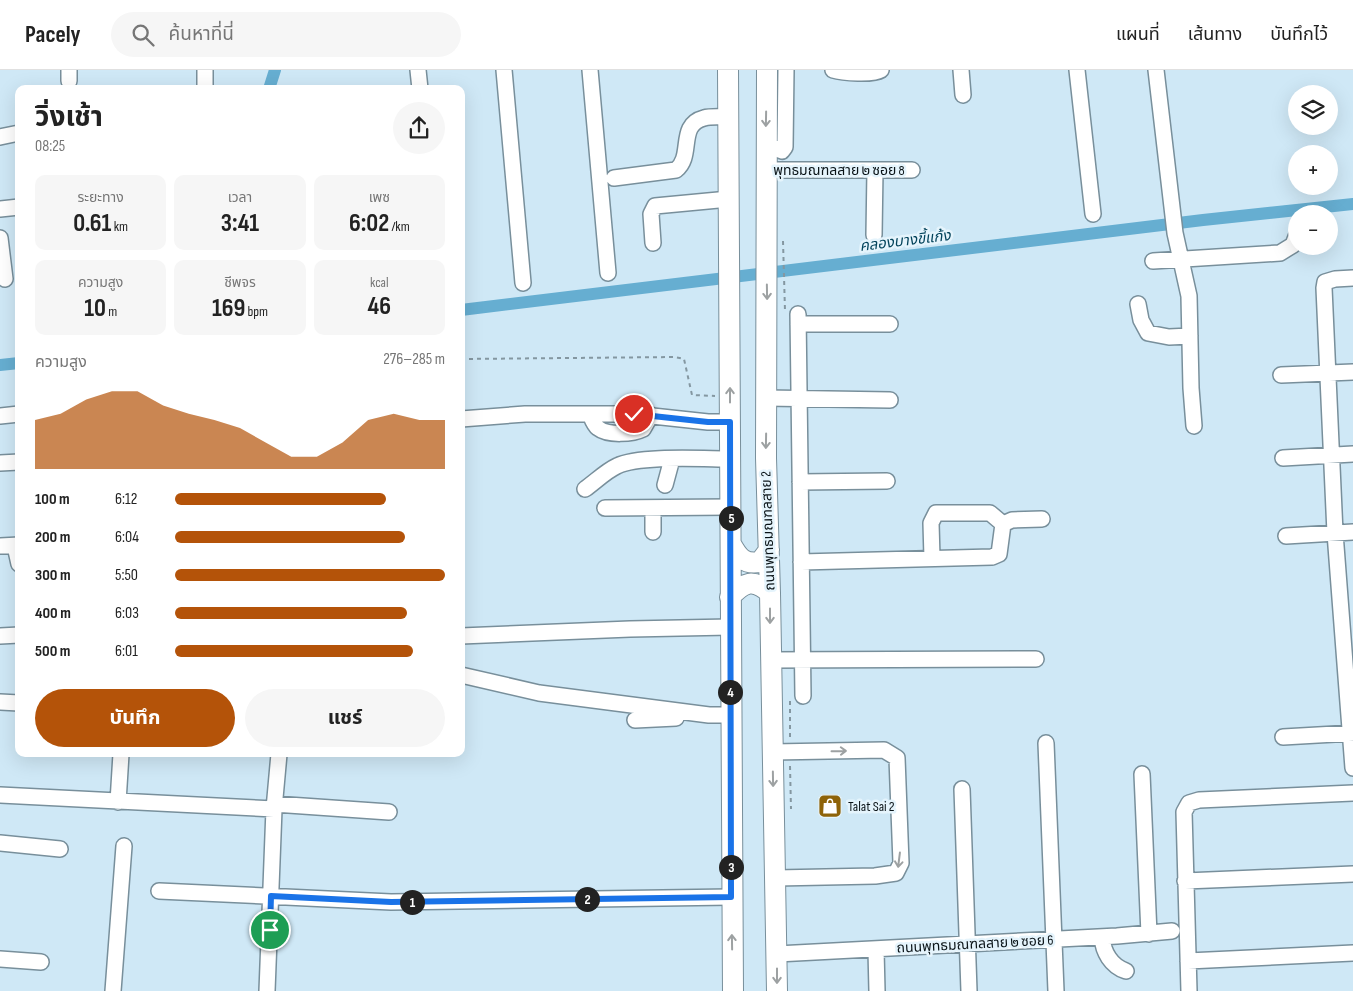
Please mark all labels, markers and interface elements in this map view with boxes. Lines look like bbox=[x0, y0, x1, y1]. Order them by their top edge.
search box bbox=[111, 12, 461, 57]
text: Pacely bbox=[25, 20, 81, 49]
icon: search bbox=[129, 21, 157, 49]
text: ค้นหาที่นี่ bbox=[169, 23, 234, 46]
text: แผนที่ bbox=[1116, 24, 1160, 45]
text: เส้นทาง bbox=[1188, 24, 1242, 45]
text: บันทึกไว้ bbox=[1270, 24, 1328, 45]
map controls bbox=[1288, 85, 1338, 255]
button: layers bbox=[1288, 85, 1338, 135]
text: วิ่งเช้า bbox=[35, 101, 103, 134]
button: share bbox=[393, 102, 445, 154]
one-way arrow bbox=[761, 110, 771, 126]
text: 08:25 bbox=[35, 137, 65, 156]
button: + bbox=[1288, 145, 1338, 195]
street label: พุทธมณฑลสาย ๒ ซอย 8 bbox=[773, 162, 905, 179]
text: ระยะทาง bbox=[77, 189, 124, 206]
text: เวลา bbox=[228, 189, 252, 206]
text: เพซ bbox=[369, 189, 390, 206]
button: − bbox=[1288, 205, 1338, 255]
text: 0.61 bbox=[73, 208, 111, 239]
text: 3:41 bbox=[221, 208, 259, 239]
text: 6:02 bbox=[349, 208, 389, 239]
text: km bbox=[111, 218, 128, 235]
text: /km bbox=[389, 218, 410, 235]
water label: คลองบางขี้แก้ง bbox=[858, 224, 952, 256]
text: ความสูง bbox=[78, 274, 123, 291]
text: ชีพจร bbox=[224, 274, 256, 291]
text: kcal bbox=[370, 274, 389, 291]
one-way arrow bbox=[762, 283, 771, 299]
text: 46 bbox=[368, 291, 391, 322]
text: 10 bbox=[84, 293, 106, 324]
text: 169 bbox=[212, 293, 245, 324]
text: m bbox=[106, 303, 117, 320]
text: bpm bbox=[245, 303, 268, 320]
text: 276–285 m bbox=[383, 350, 445, 369]
text: ความสูง bbox=[35, 353, 87, 372]
one-way arrow bbox=[725, 387, 735, 404]
pin bbox=[613, 393, 655, 435]
icon: check bbox=[620, 400, 648, 428]
one-way arrow bbox=[761, 433, 771, 449]
street label: ถนนพุทธมณฑลสาย 2 bbox=[757, 471, 779, 591]
text: 100 m bbox=[35, 490, 70, 509]
text: 6:12 bbox=[115, 490, 137, 509]
pin: 5 bbox=[718, 506, 744, 530]
text: 5 bbox=[728, 510, 735, 527]
text: 200 m bbox=[35, 528, 70, 547]
text: 6:04 bbox=[115, 528, 139, 547]
text: 300 m bbox=[35, 566, 71, 585]
text: 5:50 bbox=[115, 566, 138, 585]
text: 400 m bbox=[35, 604, 71, 623]
text: 6:03 bbox=[115, 604, 139, 623]
one-way arrow bbox=[765, 608, 775, 624]
text: 500 m bbox=[35, 642, 70, 661]
text: 6:01 bbox=[115, 642, 138, 661]
pin: 4 bbox=[718, 680, 742, 704]
text: 4 bbox=[727, 684, 734, 701]
button: บันทึก bbox=[35, 689, 235, 747]
button: แชร์ bbox=[245, 689, 445, 747]
one-way arrow bbox=[831, 746, 847, 755]
one-way arrow bbox=[769, 771, 778, 787]
shop icon: Talat Sai 2 bbox=[817, 793, 843, 819]
place label: Talat Sai 2 bbox=[848, 798, 895, 815]
one-way arrow bbox=[894, 851, 904, 867]
pin: 3 bbox=[718, 854, 744, 880]
text: 3 bbox=[728, 859, 735, 876]
pin: 2 bbox=[574, 886, 600, 912]
pin: 1 bbox=[400, 890, 424, 914]
text: 2 bbox=[584, 891, 591, 908]
text: 1 bbox=[410, 894, 415, 911]
pin bbox=[249, 909, 291, 951]
icon: arrive bbox=[256, 916, 284, 944]
street label: ถนนพุทธมณฑลสาย ๒ ซอย 6 bbox=[896, 931, 1054, 957]
one-way arrow bbox=[727, 935, 737, 951]
one-way arrow bbox=[772, 968, 782, 984]

